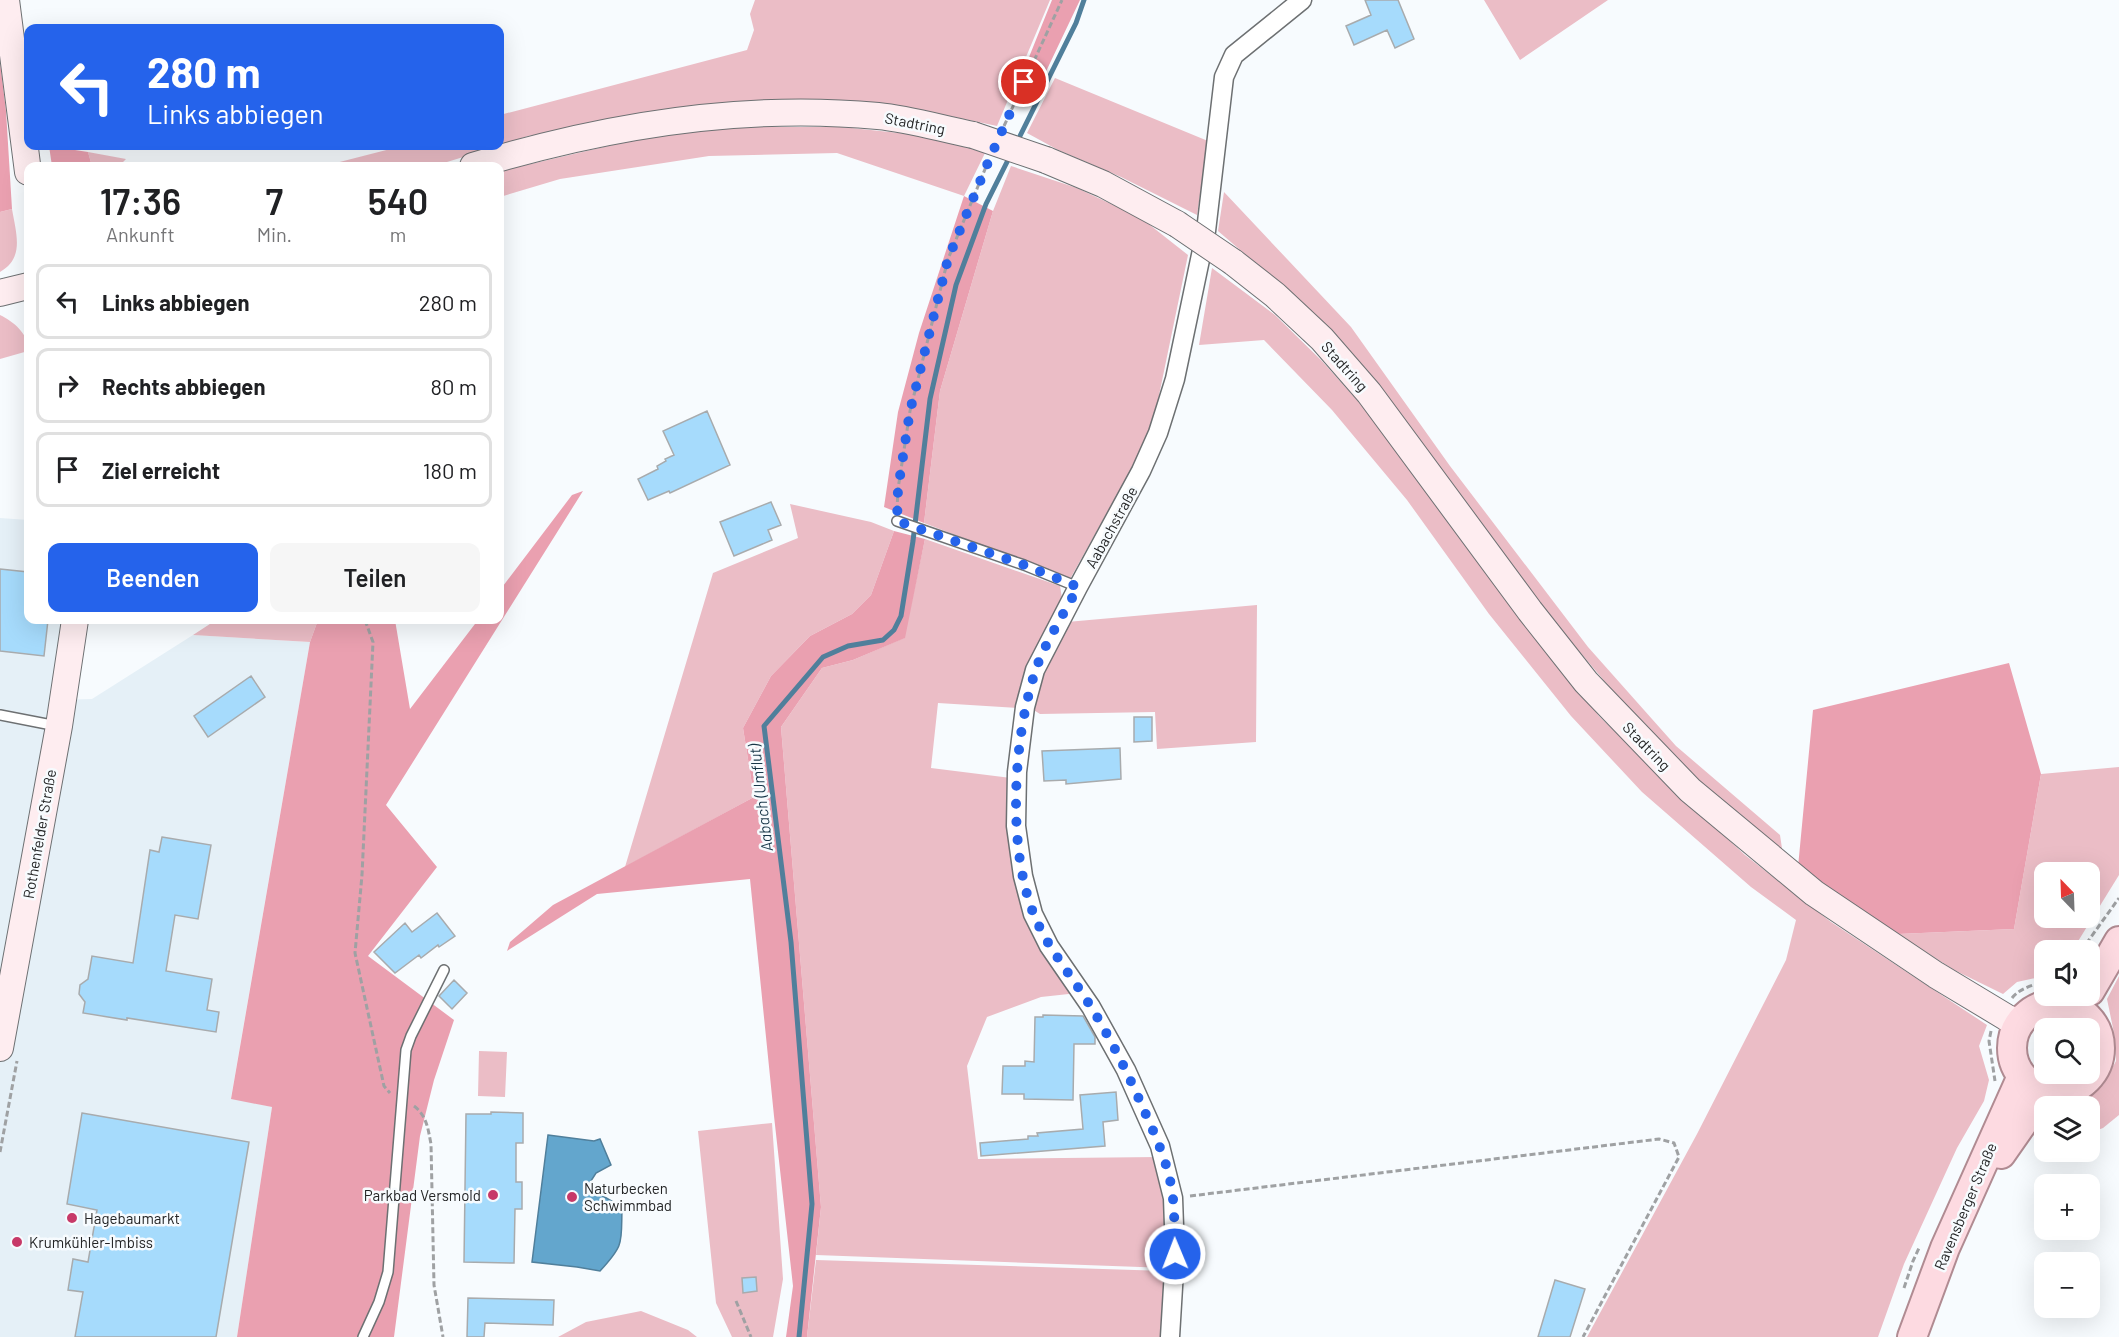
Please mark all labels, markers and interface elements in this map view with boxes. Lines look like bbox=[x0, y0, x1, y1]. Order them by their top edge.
text: 280 m bbox=[147, 46, 261, 96]
icon: left bbox=[48, 48, 126, 126]
pin bbox=[998, 56, 1049, 107]
icon: arrive bbox=[1007, 65, 1040, 98]
text: Links abbiegen bbox=[147, 97, 323, 129]
street label: Stadtring bbox=[883, 108, 947, 138]
text: 17:36 bbox=[100, 179, 181, 222]
text: 7 bbox=[266, 179, 283, 222]
text: 540 bbox=[368, 179, 428, 222]
text: Ankunft bbox=[106, 222, 175, 246]
text: Min. bbox=[257, 222, 292, 246]
text: m bbox=[390, 222, 406, 246]
icon: left bbox=[51, 285, 84, 318]
text: Links abbiegen bbox=[102, 289, 250, 315]
text: 280 m bbox=[419, 289, 477, 315]
street label: Stadtring bbox=[1318, 337, 1372, 395]
icon: right bbox=[51, 369, 84, 402]
text: Rechts abbiegen bbox=[102, 373, 265, 399]
text: 80 m bbox=[431, 373, 477, 399]
icon: arrive bbox=[51, 453, 84, 486]
text: Ziel erreicht bbox=[102, 457, 220, 483]
text: 180 m bbox=[423, 457, 477, 483]
street label: Aabachstraße bbox=[1081, 483, 1141, 571]
button: Beenden bbox=[48, 543, 258, 612]
button: Teilen bbox=[270, 543, 480, 612]
street label: Stadtring bbox=[1619, 718, 1675, 774]
water label: Aabach (Umflut) bbox=[744, 742, 776, 853]
street label: Rothenfelder Straße bbox=[19, 768, 59, 900]
north arrow bbox=[2034, 862, 2100, 928]
map controls bbox=[2034, 862, 2100, 1318]
button: sound bbox=[2034, 940, 2100, 1006]
button: search bbox=[2034, 1018, 2100, 1084]
button: layers bbox=[2034, 1096, 2100, 1162]
street label: Ravensberger Straße bbox=[1930, 1140, 2000, 1272]
button: + bbox=[2034, 1174, 2100, 1240]
place label: Naturbecken Schwimmbad bbox=[584, 1179, 672, 1214]
place label: Parkbad Versmold bbox=[364, 1186, 481, 1204]
marker: Parkbad Versmold bbox=[486, 1188, 500, 1202]
marker: Naturbecken Schwimmbad bbox=[565, 1190, 579, 1204]
place label: Hagebaumarkt bbox=[84, 1209, 180, 1227]
marker: Hagebaumarkt bbox=[65, 1211, 79, 1225]
position arrow bbox=[1143, 1222, 1207, 1286]
place label: Krumkühler-Imbiss bbox=[29, 1233, 153, 1251]
marker: Krumkühler-Imbiss bbox=[10, 1235, 24, 1249]
button: − bbox=[2034, 1252, 2100, 1318]

